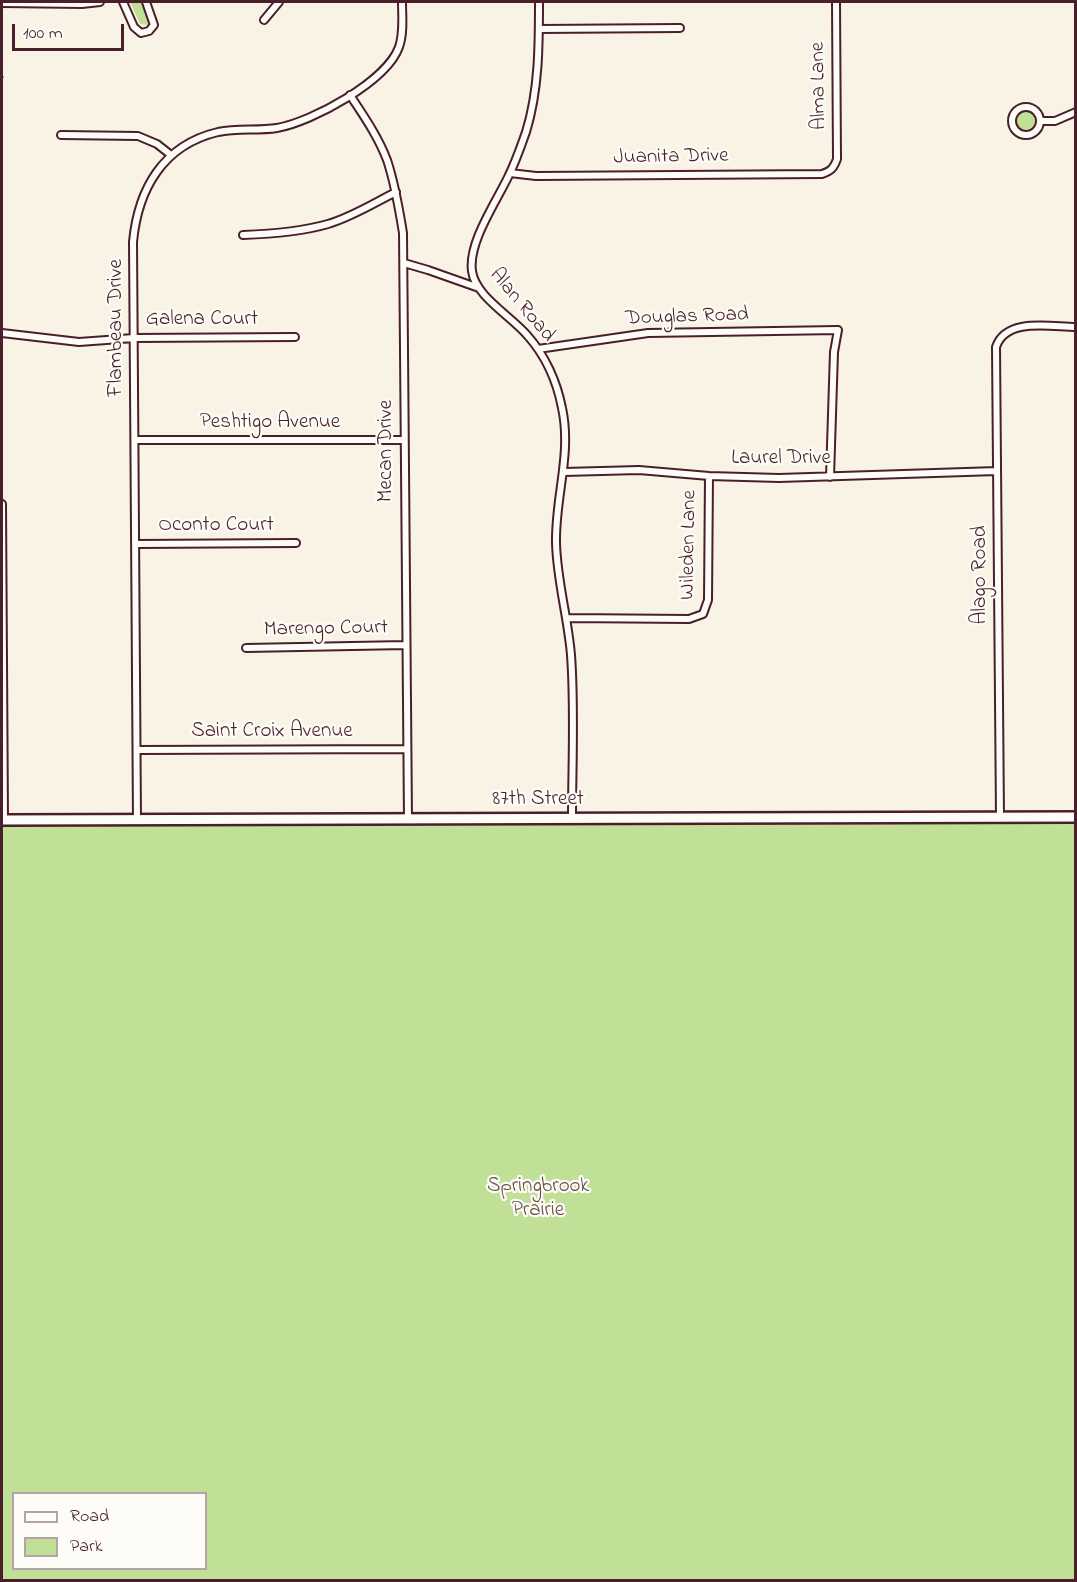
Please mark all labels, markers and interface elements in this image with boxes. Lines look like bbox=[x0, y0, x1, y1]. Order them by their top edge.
scale bar bbox=[15, 12, 128, 50]
text: 100 m bbox=[23, 21, 63, 47]
street label: Alma Lane bbox=[807, 42, 833, 130]
street label: Juanita Drive bbox=[613, 144, 729, 172]
street label: Flambeau Drive bbox=[105, 259, 131, 397]
street label: Alan Road bbox=[483, 264, 559, 348]
street label: Douglas Road bbox=[625, 303, 749, 333]
street label: Galena Court bbox=[146, 308, 258, 334]
street label: Mecan Drive bbox=[375, 400, 401, 502]
street label: Peshtigo Avenue bbox=[200, 411, 340, 437]
street label: Laurel Drive bbox=[731, 447, 831, 473]
street label: Wileden Lane bbox=[676, 490, 704, 600]
street label: Oconto Court bbox=[158, 514, 274, 540]
street label: Alago Road bbox=[969, 525, 995, 625]
street label: Marengo Court bbox=[264, 616, 388, 644]
street label: Saint Croix Avenue bbox=[191, 720, 353, 746]
street label: 87th Street bbox=[492, 788, 584, 814]
park label: Springbrook Prairie bbox=[487, 1175, 589, 1225]
legend bbox=[12, 1492, 207, 1570]
text: Road bbox=[70, 1504, 109, 1530]
text: Park bbox=[70, 1534, 103, 1560]

